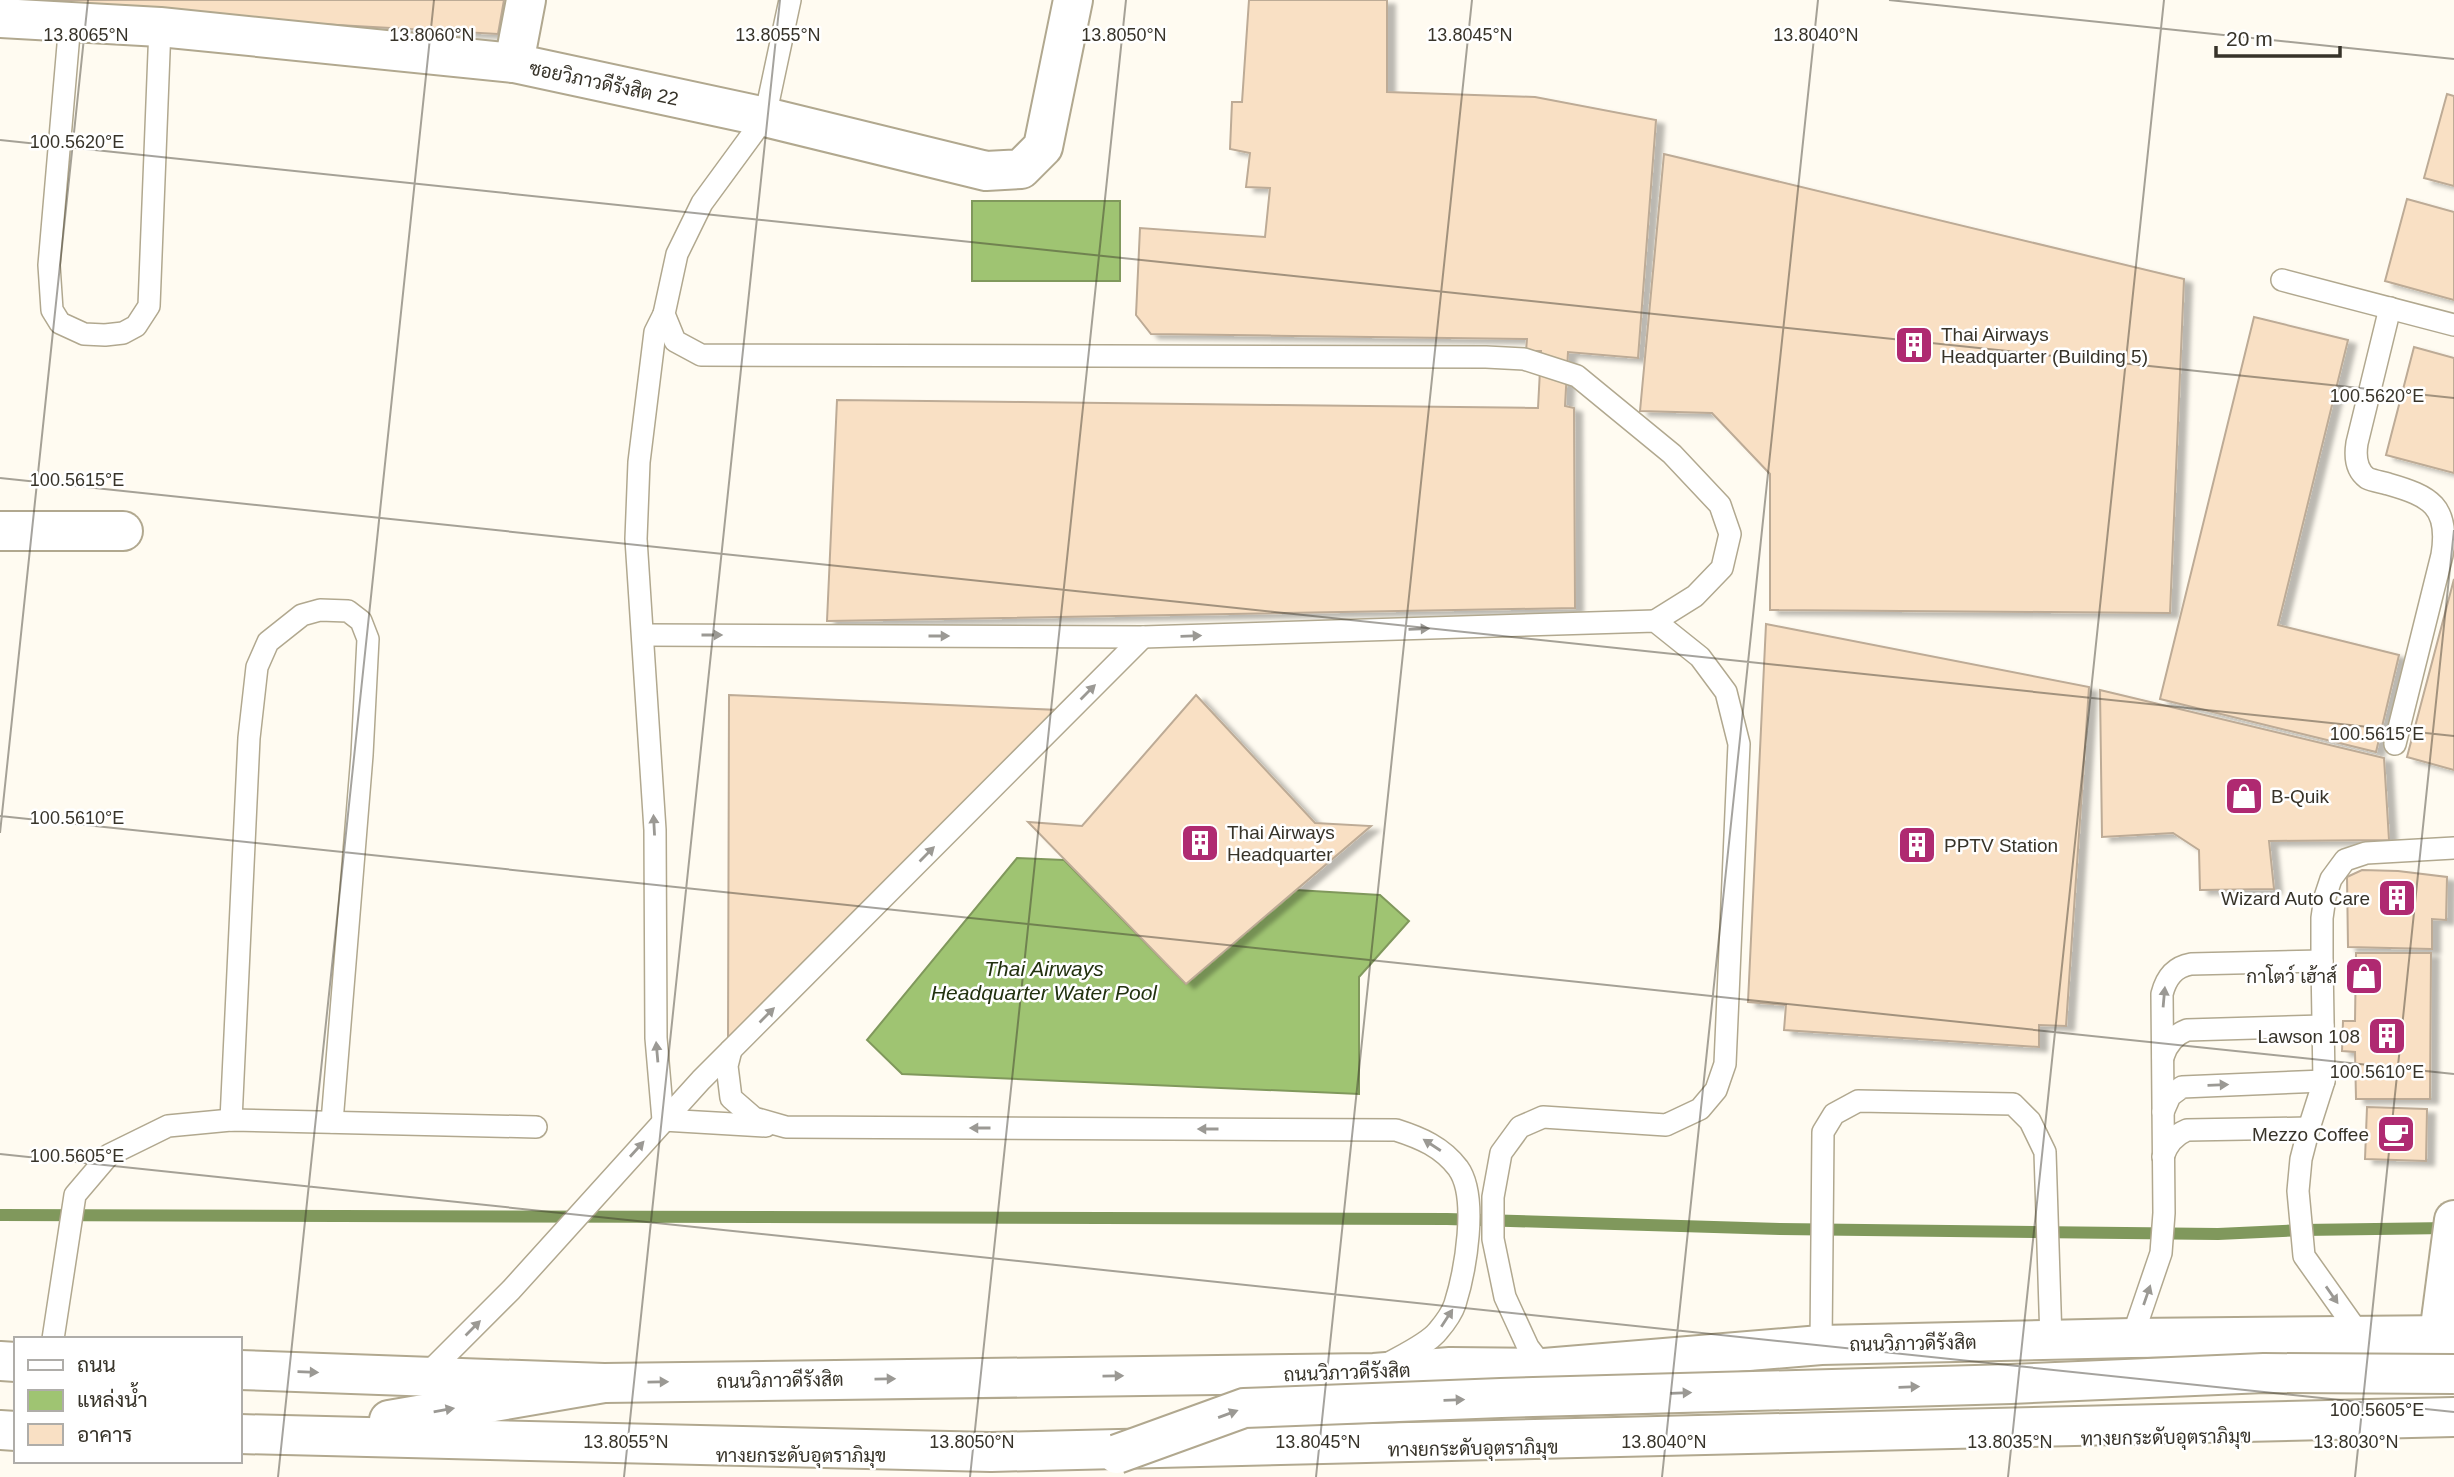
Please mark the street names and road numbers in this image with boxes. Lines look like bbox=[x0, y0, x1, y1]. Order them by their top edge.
street label: ซอยวิภาวดีรังสิต 22 bbox=[527, 55, 681, 110]
street label: ถนนวิภาวดีรังสิต bbox=[1849, 1330, 1977, 1355]
street label: ถนนวิภาวดีรังสิต bbox=[1283, 1358, 1411, 1385]
street label: ถนนวิภาวดีรังสิต bbox=[716, 1367, 844, 1392]
street label: ทางยกระดับอุตราภิมุข bbox=[2080, 1426, 2252, 1451]
street label: ทางยกระดับอุตราภิมุข bbox=[1387, 1437, 1559, 1462]
street label: ทางยกระดับอุตราภิมุข bbox=[716, 1445, 886, 1468]

